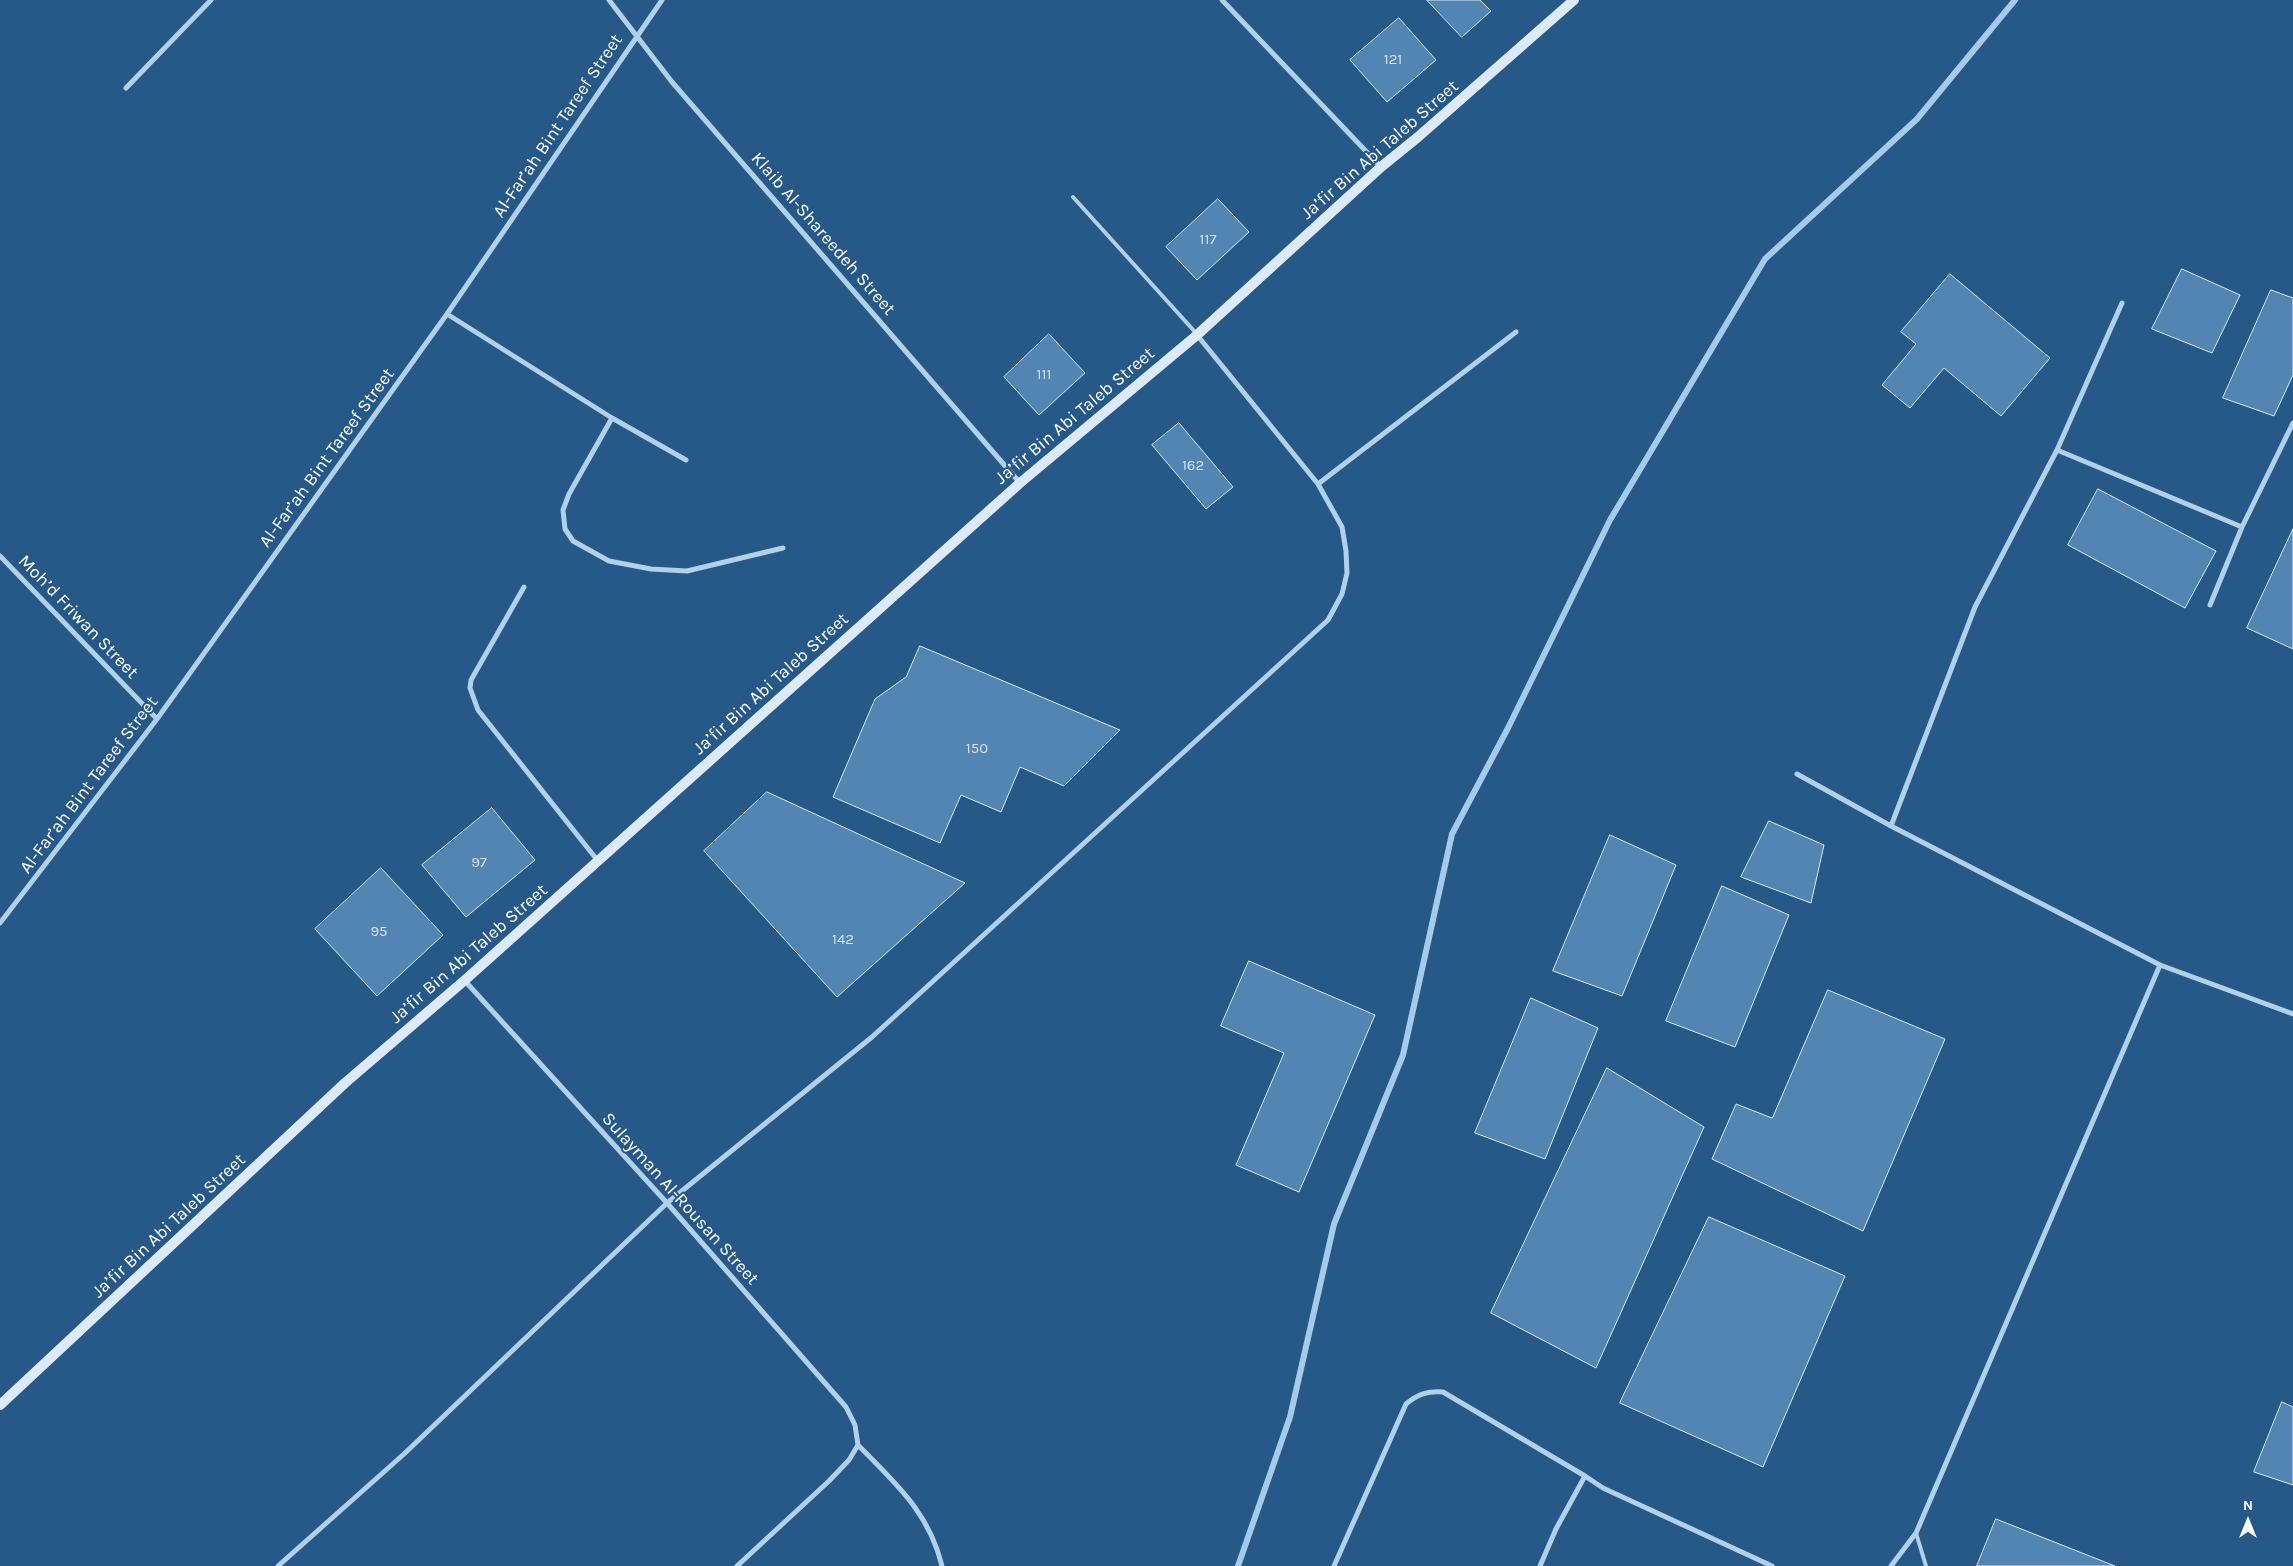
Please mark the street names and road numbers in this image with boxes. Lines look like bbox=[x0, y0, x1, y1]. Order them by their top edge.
street label: Al-Far’ah Bint Tareef Street bbox=[488, 30, 628, 222]
street label: Ja’fir Bin Abi Taleb Street bbox=[1297, 76, 1463, 224]
street label: Klaib Al-Shareedeh Street bbox=[746, 148, 900, 320]
street label: Ja’fir Bin Abi Taleb Street bbox=[991, 343, 1159, 489]
street label: Al-Far’ah Bint Tareef Street bbox=[255, 364, 399, 552]
street label: Moh’d Friwan Street bbox=[13, 551, 143, 683]
street label: Ja’fir Bin Abi Taleb Street bbox=[689, 609, 853, 759]
street label: Al-Far’ah Bint Tareef Street bbox=[15, 692, 163, 878]
street label: Ja’fir Bin Abi Taleb Street bbox=[386, 880, 552, 1028]
street label: Sulayman Al-Rousan Street bbox=[597, 1108, 763, 1290]
street label: Ja’fir Bin Abi Taleb Street bbox=[88, 1149, 250, 1303]

